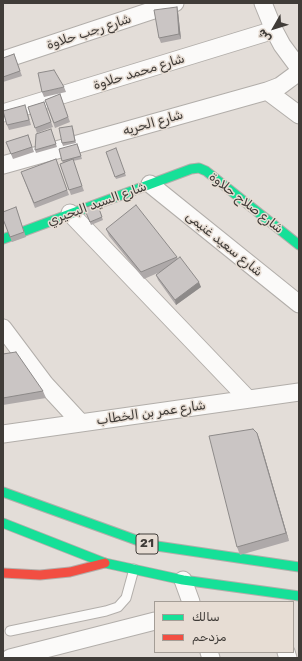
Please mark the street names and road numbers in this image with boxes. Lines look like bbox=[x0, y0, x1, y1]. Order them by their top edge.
street label: شارع رجب حلاوة bbox=[45, 11, 133, 53]
street label: شارع محمد حلاوة bbox=[91, 51, 187, 93]
street label: شارع الحريه bbox=[121, 107, 185, 139]
street label: شارع صلاح حلاوة bbox=[206, 169, 286, 237]
street label: شارع السيد البحيري bbox=[45, 179, 149, 229]
street label: شارع سعيد غنيمى bbox=[182, 208, 266, 280]
street label: شارع عمر بن الخطاب bbox=[95, 398, 207, 428]
road number: 21 bbox=[136, 534, 158, 554]

